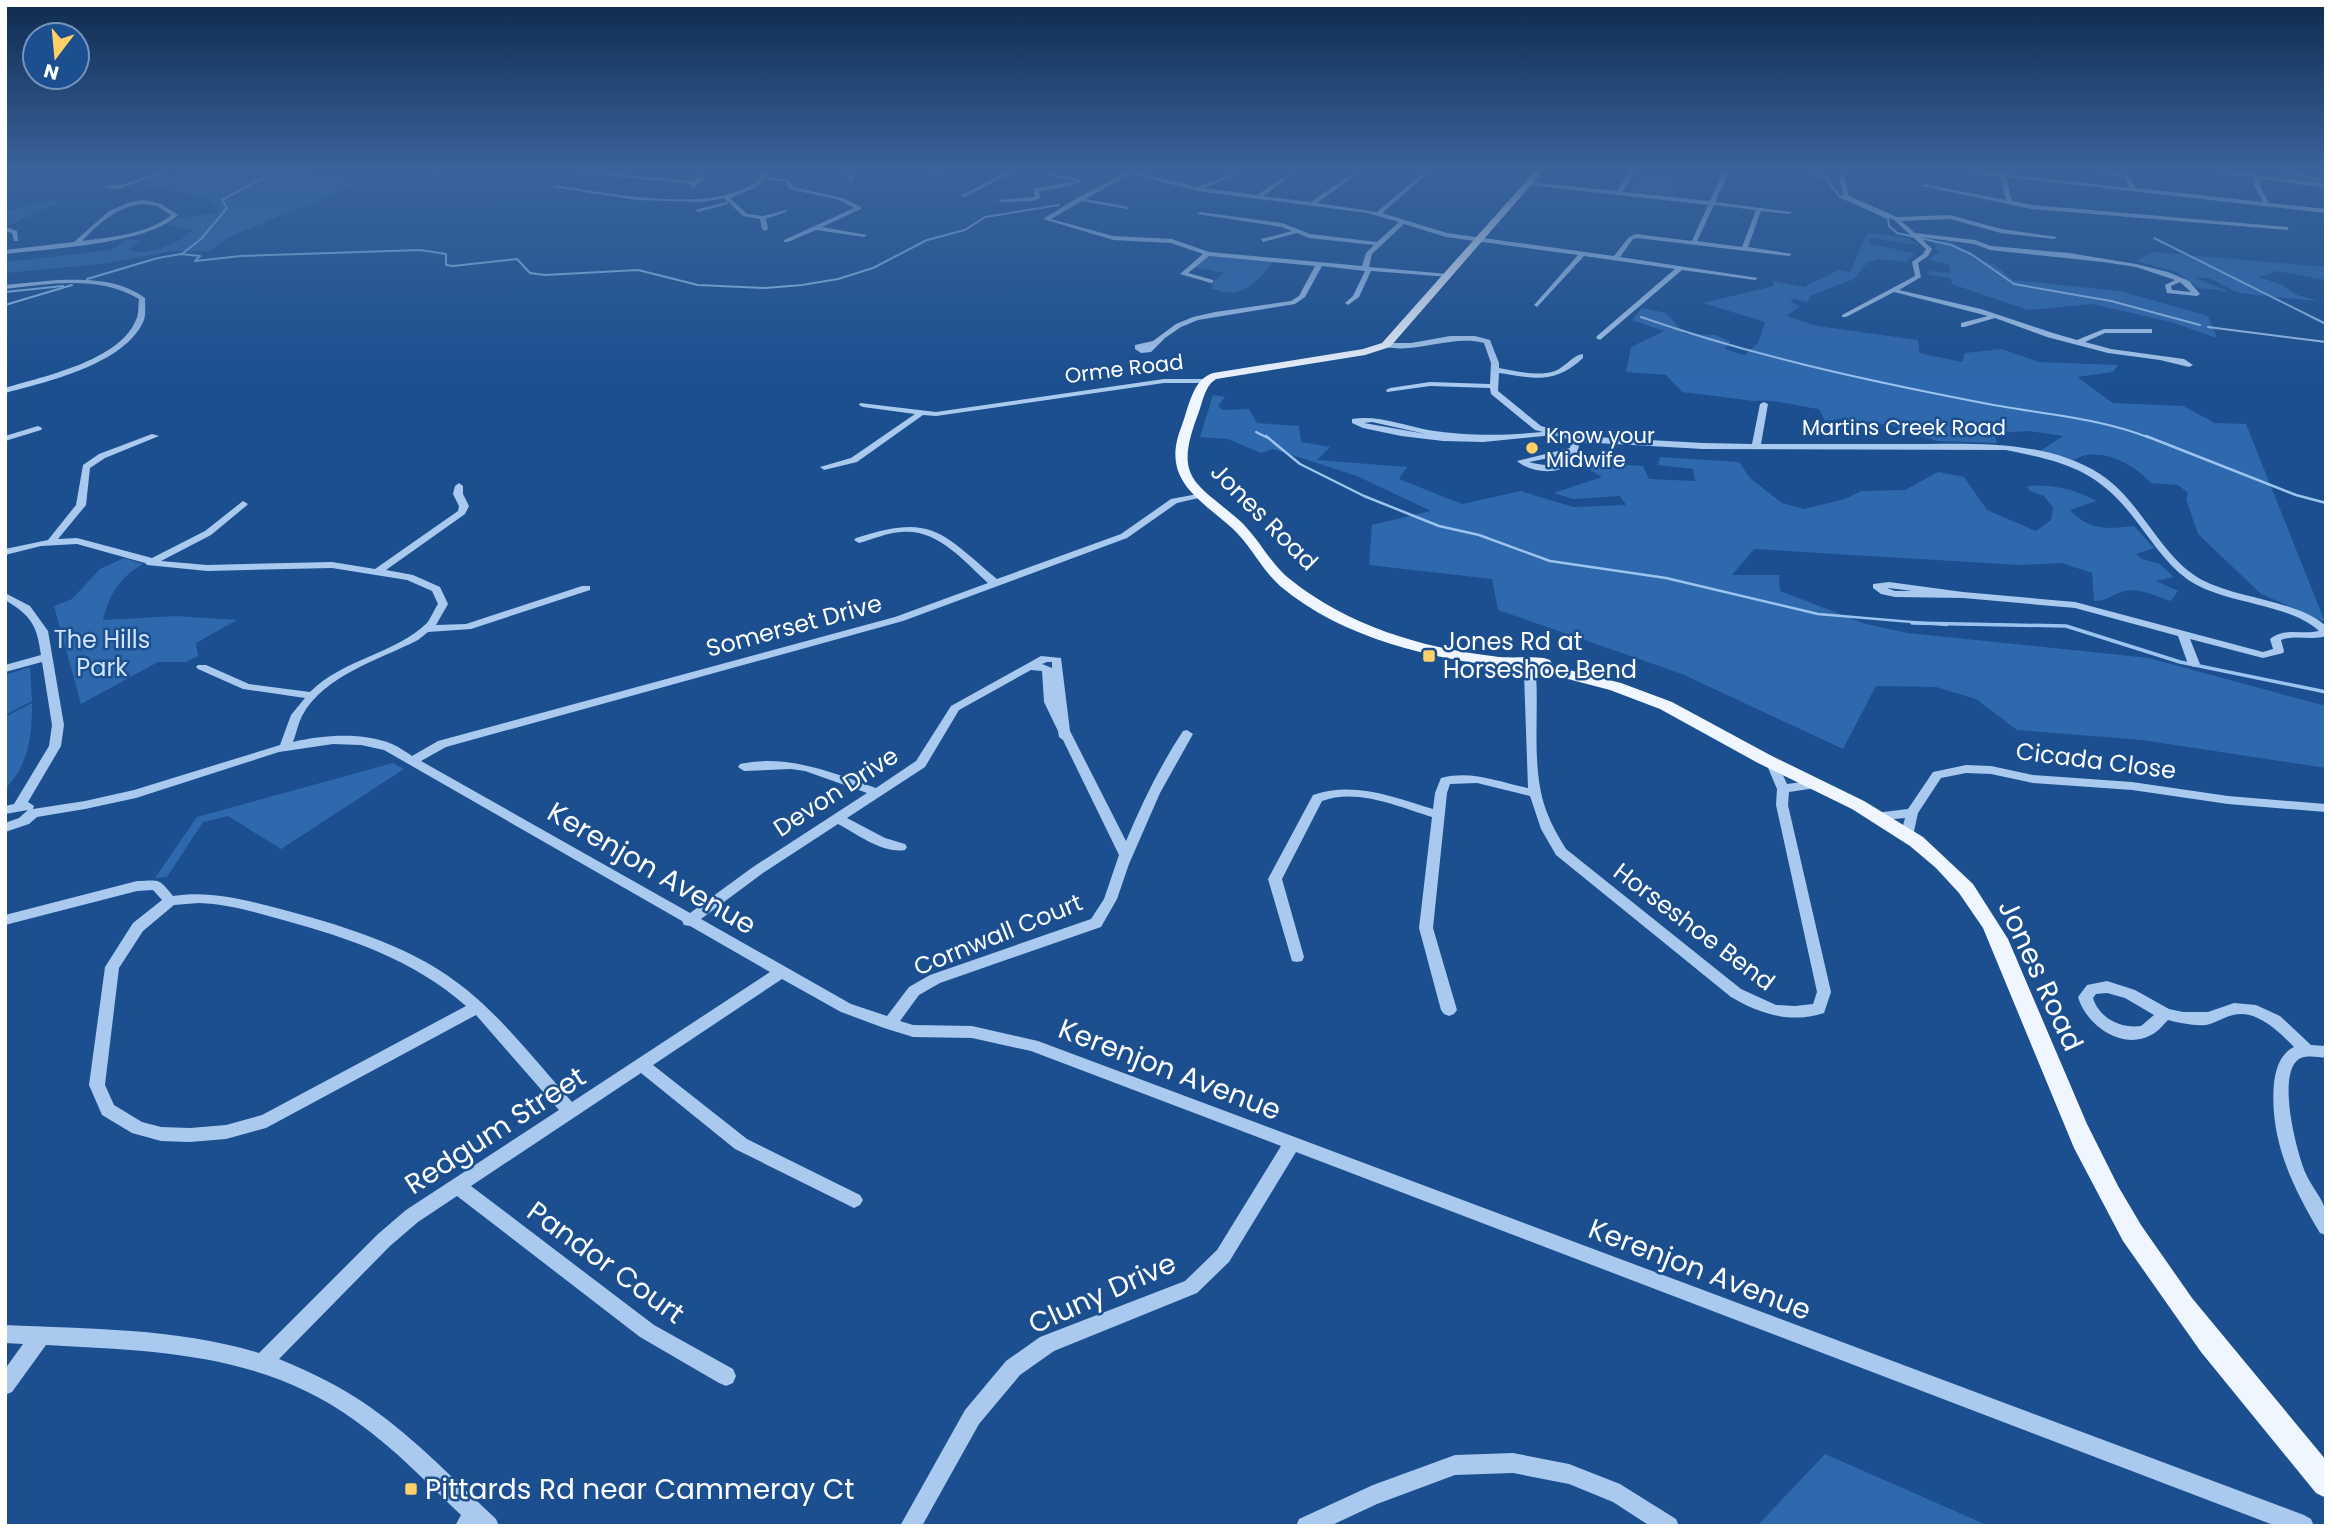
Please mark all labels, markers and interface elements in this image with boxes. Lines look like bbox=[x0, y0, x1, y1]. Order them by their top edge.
north arrow bbox=[21, 21, 91, 91]
text: N bbox=[41, 57, 62, 87]
street label: Orme Road bbox=[1063, 347, 1185, 390]
street label: Martins Creek Road bbox=[1802, 413, 2006, 442]
place label: Know your Midwife bbox=[1546, 421, 1655, 474]
marker: Know your Midwife bbox=[1524, 440, 1540, 456]
street label: Jones Road bbox=[1203, 456, 1325, 578]
street label: Somerset Drive bbox=[702, 586, 885, 665]
park label: The Hills Park bbox=[54, 623, 150, 684]
place label: Jones Rd at Horseshoe Bend bbox=[1443, 625, 1637, 686]
marker: Jones Rd at Horseshoe Bend bbox=[1421, 648, 1437, 664]
street label: Cicada Close bbox=[2014, 734, 2178, 787]
street label: Devon Drive bbox=[767, 739, 905, 844]
street label: Kerenjon Avenue bbox=[540, 793, 763, 944]
street label: Horseshoe Bend bbox=[1607, 855, 1782, 998]
street label: Cornwall Court bbox=[909, 886, 1087, 983]
street label: Jones Road bbox=[1988, 893, 2093, 1057]
street label: Kerenjon Avenue bbox=[1053, 1009, 1287, 1130]
street label: Redgum Street bbox=[397, 1057, 593, 1204]
street label: Pandor Court bbox=[519, 1192, 692, 1333]
street label: Kerenjon Avenue bbox=[1583, 1209, 1817, 1330]
street label: Cluny Drive bbox=[1022, 1244, 1182, 1343]
place label: Pittards Rd near Cammeray Ct bbox=[425, 1470, 854, 1509]
marker: Pittards Rd near Cammeray Ct bbox=[403, 1481, 419, 1497]

